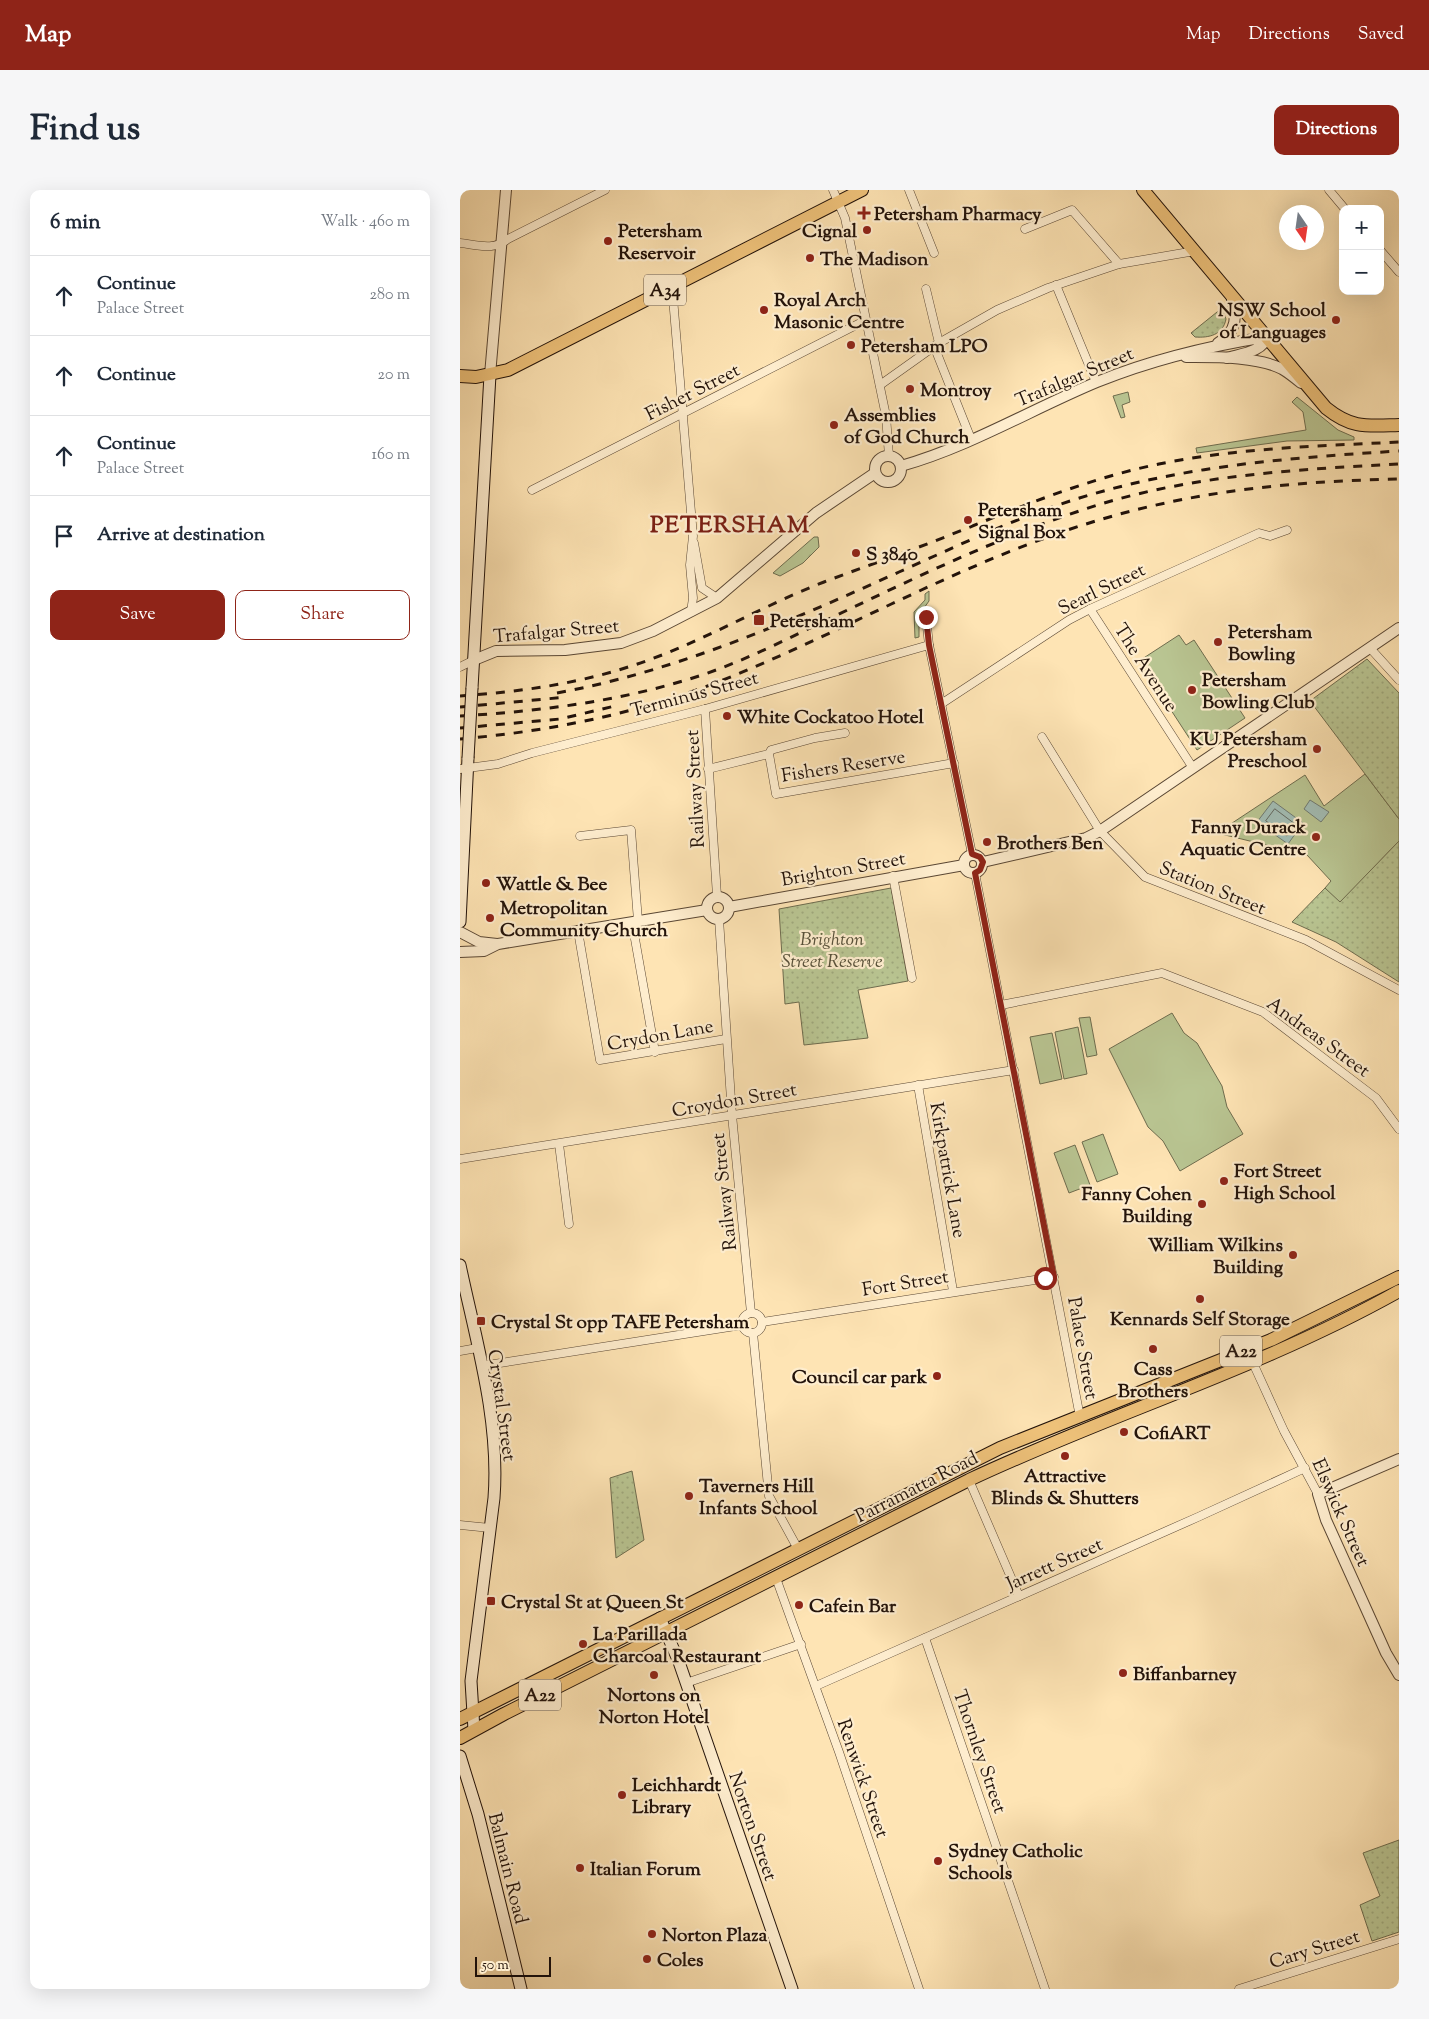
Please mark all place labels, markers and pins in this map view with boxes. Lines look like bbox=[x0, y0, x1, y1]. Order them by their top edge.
place label: Petersham Pharmacy bbox=[874, 202, 1042, 229]
marker: Petersham Pharmacy bbox=[858, 207, 870, 219]
place label: Petersham Reservoir bbox=[618, 219, 703, 268]
place label: Cignal bbox=[802, 219, 858, 246]
marker: Cignal bbox=[861, 224, 873, 236]
marker: Petersham Reservoir bbox=[602, 235, 614, 247]
place label: The Madison bbox=[820, 247, 929, 274]
marker: The Madison bbox=[804, 252, 816, 264]
place label: Royal Arch Masonic Centre bbox=[774, 288, 905, 337]
place label: NSW School of Languages bbox=[1218, 298, 1327, 347]
marker: Royal Arch Masonic Centre bbox=[758, 304, 770, 316]
marker: NSW School of Languages bbox=[1330, 314, 1342, 326]
place label: Petersham LPO bbox=[861, 334, 988, 361]
marker: Petersham LPO bbox=[845, 339, 857, 351]
place label: Montroy bbox=[920, 378, 992, 405]
marker: Montroy bbox=[904, 383, 916, 395]
place label: Assemblies of God Church bbox=[844, 403, 971, 452]
marker: Assemblies of God Church bbox=[828, 419, 840, 431]
place label: Petersham Signal Box bbox=[978, 498, 1066, 547]
marker: Petersham Signal Box bbox=[962, 514, 974, 526]
place label: S 3840 bbox=[866, 542, 918, 569]
marker: S 3840 bbox=[850, 547, 862, 559]
place label: Petersham bbox=[770, 609, 855, 636]
marker: Petersham bbox=[752, 613, 766, 627]
place label: Petersham Bowling bbox=[1228, 620, 1313, 669]
marker: Petersham Bowling bbox=[1212, 636, 1224, 648]
place label: Petersham Bowling Club bbox=[1202, 668, 1315, 717]
marker: Petersham Bowling Club bbox=[1186, 684, 1198, 696]
place label: White Cockatoo Hotel bbox=[737, 705, 924, 732]
marker: White Cockatoo Hotel bbox=[721, 710, 733, 722]
place label: KU Petersham Preschool bbox=[1190, 727, 1308, 776]
marker: KU Petersham Preschool bbox=[1311, 743, 1323, 755]
place label: Fanny Durack Aquatic Centre bbox=[1180, 815, 1307, 864]
place label: Brothers Ben bbox=[997, 831, 1104, 858]
marker: Fanny Durack Aquatic Centre bbox=[1310, 831, 1322, 843]
marker: Brothers Ben bbox=[981, 836, 993, 848]
place label: Wattle & Bee bbox=[496, 872, 607, 899]
marker: Wattle & Bee bbox=[480, 877, 492, 889]
place label: Metropolitan Community Church bbox=[500, 896, 669, 945]
marker: Metropolitan Community Church bbox=[484, 912, 496, 924]
place label: Fort Street High School bbox=[1234, 1159, 1336, 1208]
marker: Fort Street High School bbox=[1218, 1175, 1230, 1187]
place label: Fanny Cohen Building bbox=[1081, 1182, 1193, 1231]
marker: Fanny Cohen Building bbox=[1196, 1198, 1208, 1210]
place label: William Wilkins Building bbox=[1148, 1233, 1284, 1282]
marker: William Wilkins Building bbox=[1287, 1249, 1299, 1261]
marker: Kennards Self Storage bbox=[1194, 1293, 1206, 1305]
place label: Kennards Self Storage bbox=[1110, 1307, 1290, 1334]
place label: Crystal St opp TAFE Petersham bbox=[491, 1310, 749, 1337]
marker: Crystal St opp TAFE Petersham bbox=[475, 1315, 487, 1327]
marker: Cass Brothers bbox=[1147, 1343, 1159, 1355]
place label: Cass Brothers bbox=[1118, 1357, 1189, 1406]
place label: Council car park bbox=[792, 1365, 928, 1392]
marker: Council car park bbox=[931, 1370, 943, 1382]
place label: CofiART bbox=[1134, 1421, 1211, 1448]
marker: CofiART bbox=[1118, 1426, 1130, 1438]
marker: Attractive Blinds & Shutters bbox=[1059, 1450, 1071, 1462]
place label: Attractive Blinds & Shutters bbox=[991, 1464, 1139, 1513]
place label: Taverners Hill Infants School bbox=[699, 1474, 818, 1523]
marker: Taverners Hill Infants School bbox=[683, 1490, 695, 1502]
place label: Crystal St at Queen St bbox=[501, 1590, 684, 1617]
place label: Cafein Bar bbox=[809, 1594, 897, 1621]
marker: Crystal St at Queen St bbox=[485, 1595, 497, 1607]
marker: Cafein Bar bbox=[793, 1599, 805, 1611]
place label: La Parillada Charcoal Restaurant bbox=[593, 1622, 761, 1671]
marker: La Parillada Charcoal Restaurant bbox=[577, 1638, 589, 1650]
place label: Biffanbarney bbox=[1133, 1662, 1237, 1689]
marker: Biffanbarney bbox=[1117, 1667, 1129, 1679]
marker: Nortons on Norton Hotel bbox=[648, 1669, 660, 1681]
place label: Nortons on Norton Hotel bbox=[599, 1683, 710, 1732]
place label: Leichhardt Library bbox=[632, 1773, 722, 1822]
marker: Leichhardt Library bbox=[616, 1789, 628, 1801]
place label: Sydney Catholic Schools bbox=[948, 1839, 1083, 1888]
marker: Sydney Catholic Schools bbox=[932, 1855, 944, 1867]
place label: Italian Forum bbox=[590, 1857, 701, 1884]
marker: Italian Forum bbox=[574, 1862, 586, 1874]
place label: Norton Plaza bbox=[662, 1923, 768, 1950]
marker: Norton Plaza bbox=[646, 1928, 658, 1940]
place label: Coles bbox=[657, 1948, 704, 1975]
marker: Coles bbox=[641, 1953, 653, 1965]

